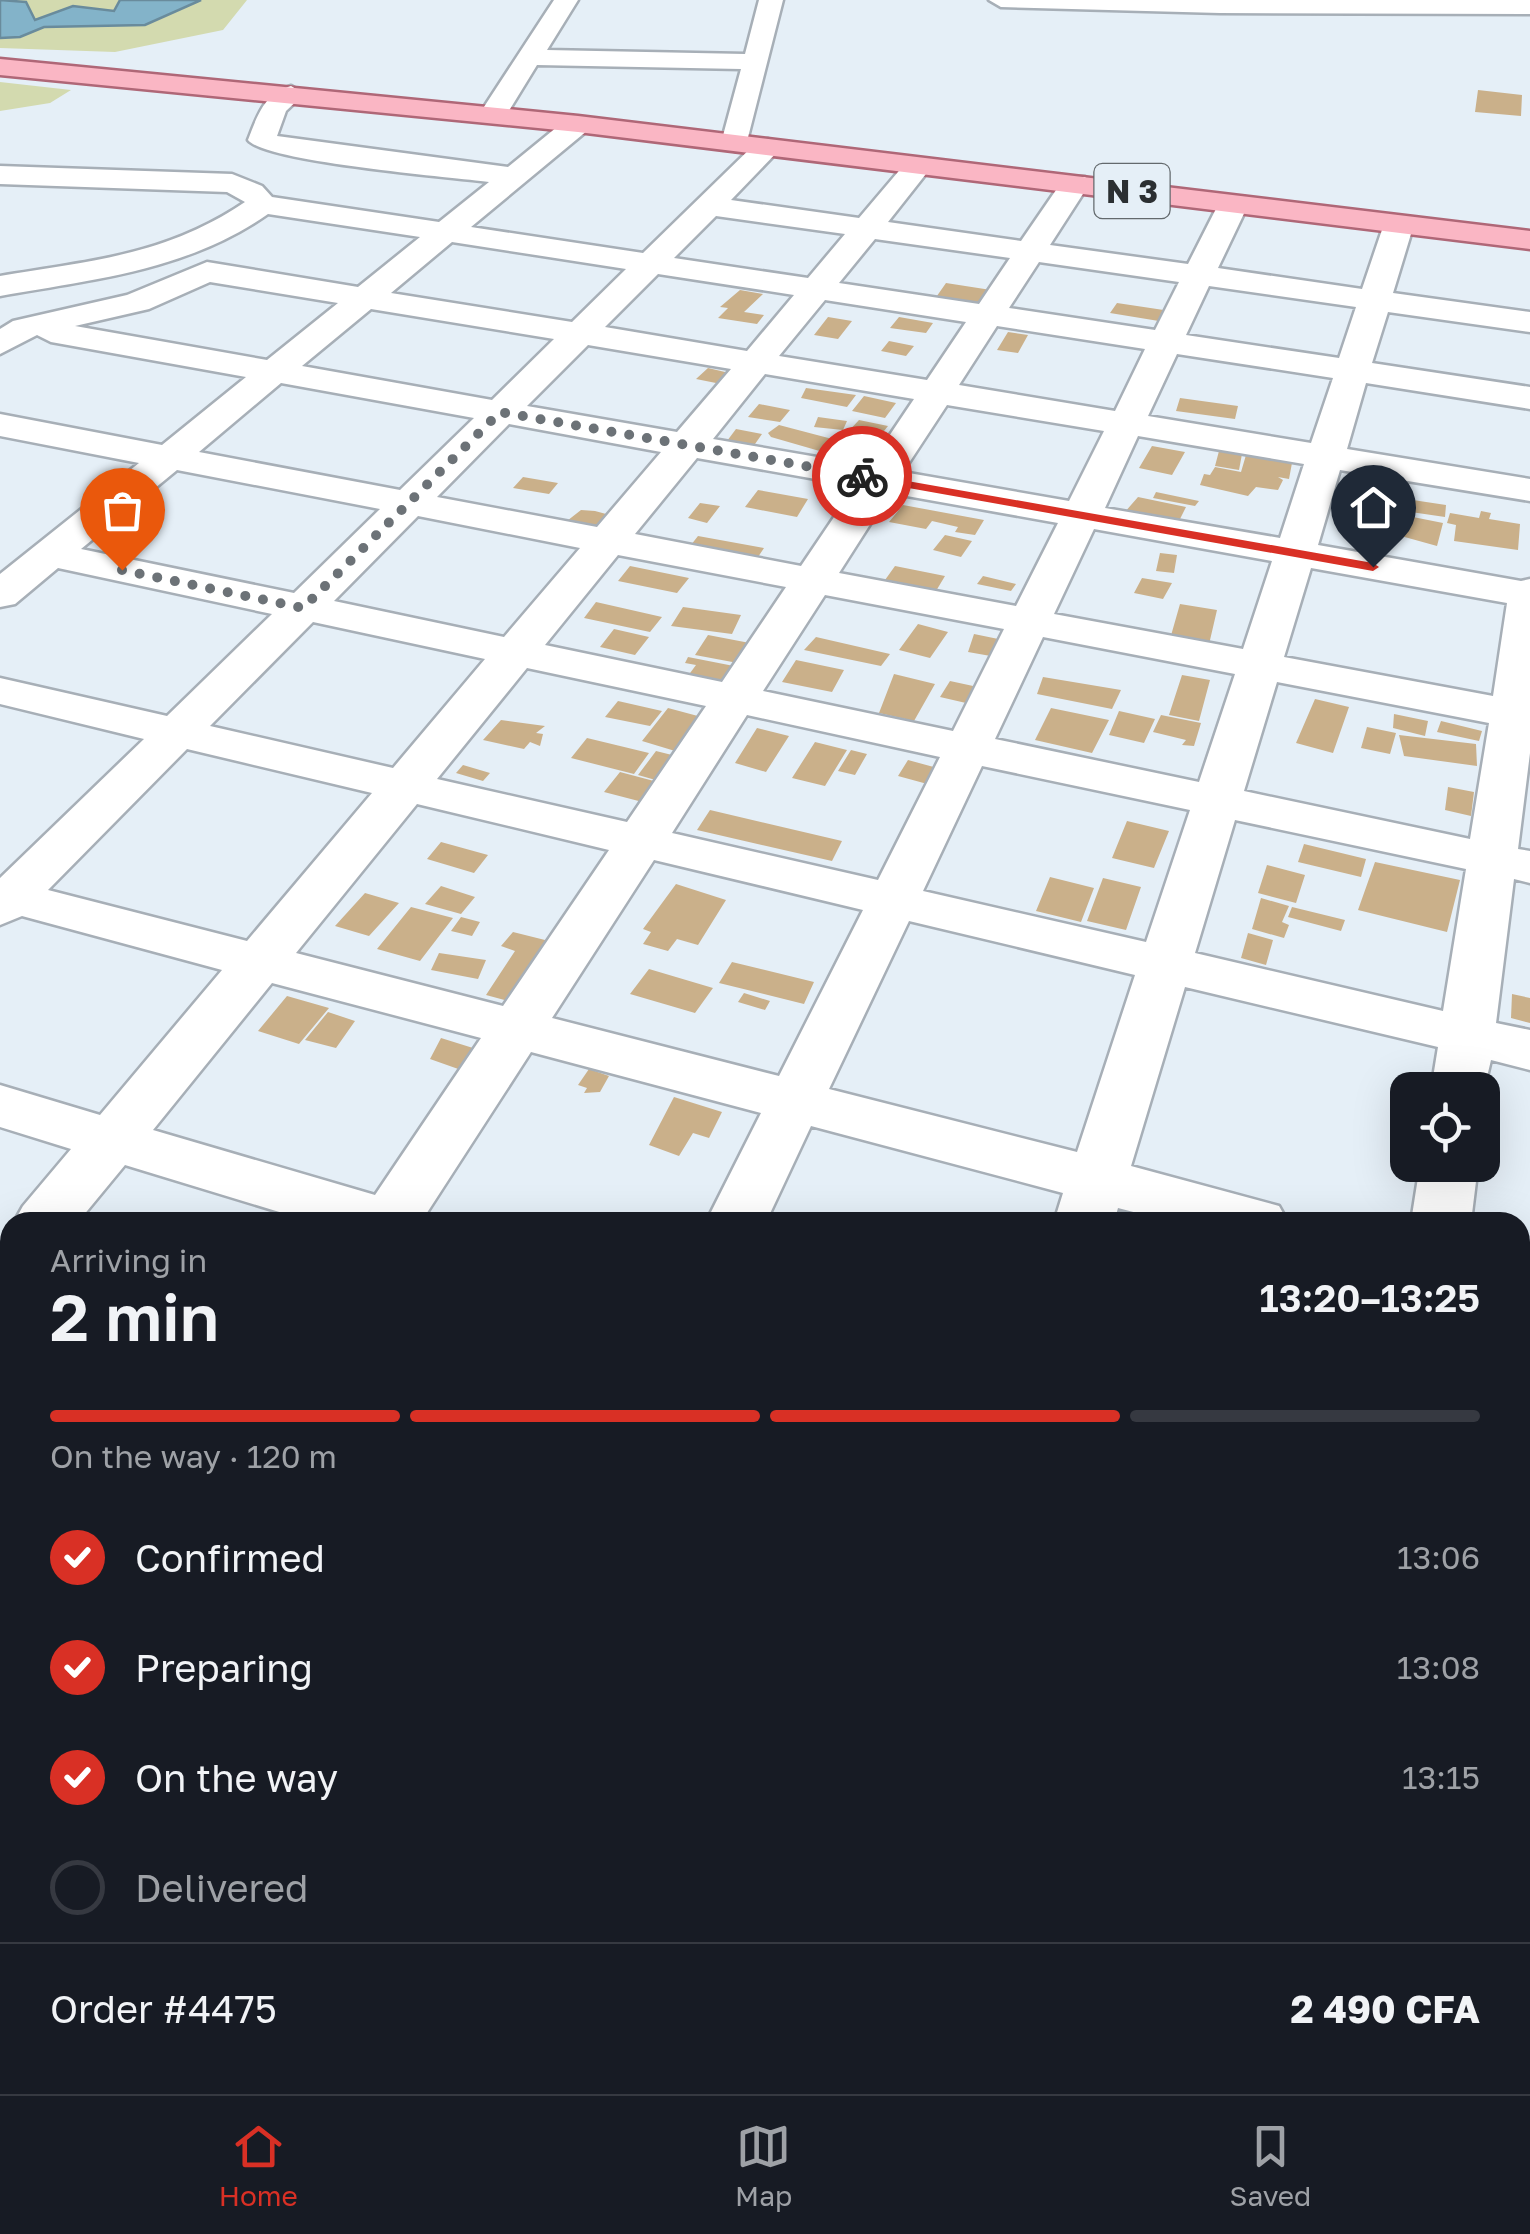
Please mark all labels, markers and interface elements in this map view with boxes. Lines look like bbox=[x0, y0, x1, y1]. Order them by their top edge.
road number: N 3 bbox=[1094, 164, 1170, 218]
courier bbox=[812, 426, 912, 526]
icon: bike bbox=[835, 449, 890, 504]
pin bbox=[1331, 465, 1416, 568]
pin bbox=[80, 468, 165, 571]
icon: home bbox=[1346, 480, 1401, 535]
icon: bag bbox=[95, 483, 150, 538]
map controls bbox=[1390, 1072, 1500, 1182]
button: locate bbox=[1390, 1072, 1500, 1182]
text: Arriving in bbox=[50, 1241, 207, 1279]
text: 13:20–13:25 bbox=[1260, 1275, 1480, 1320]
text: 2 min bbox=[50, 1277, 219, 1355]
text: On the way · 120 m bbox=[50, 1437, 337, 1475]
icon: check bbox=[50, 1530, 105, 1585]
text: Confirmed bbox=[135, 1535, 325, 1580]
text: 13:06 bbox=[1397, 1538, 1480, 1576]
icon: check bbox=[50, 1640, 105, 1695]
text: Preparing bbox=[135, 1645, 313, 1690]
text: 13:08 bbox=[1397, 1648, 1480, 1686]
icon: check bbox=[50, 1750, 105, 1805]
text: On the way bbox=[135, 1755, 338, 1800]
text: 13:15 bbox=[1402, 1758, 1480, 1796]
text: Delivered bbox=[135, 1865, 308, 1910]
text: Order #4475 bbox=[50, 1986, 277, 2031]
text: 2 490 CFA bbox=[1291, 1986, 1480, 2031]
tab: Home bbox=[219, 2119, 298, 2212]
tab: Map bbox=[735, 2119, 792, 2212]
tab: Saved bbox=[1230, 2119, 1311, 2212]

